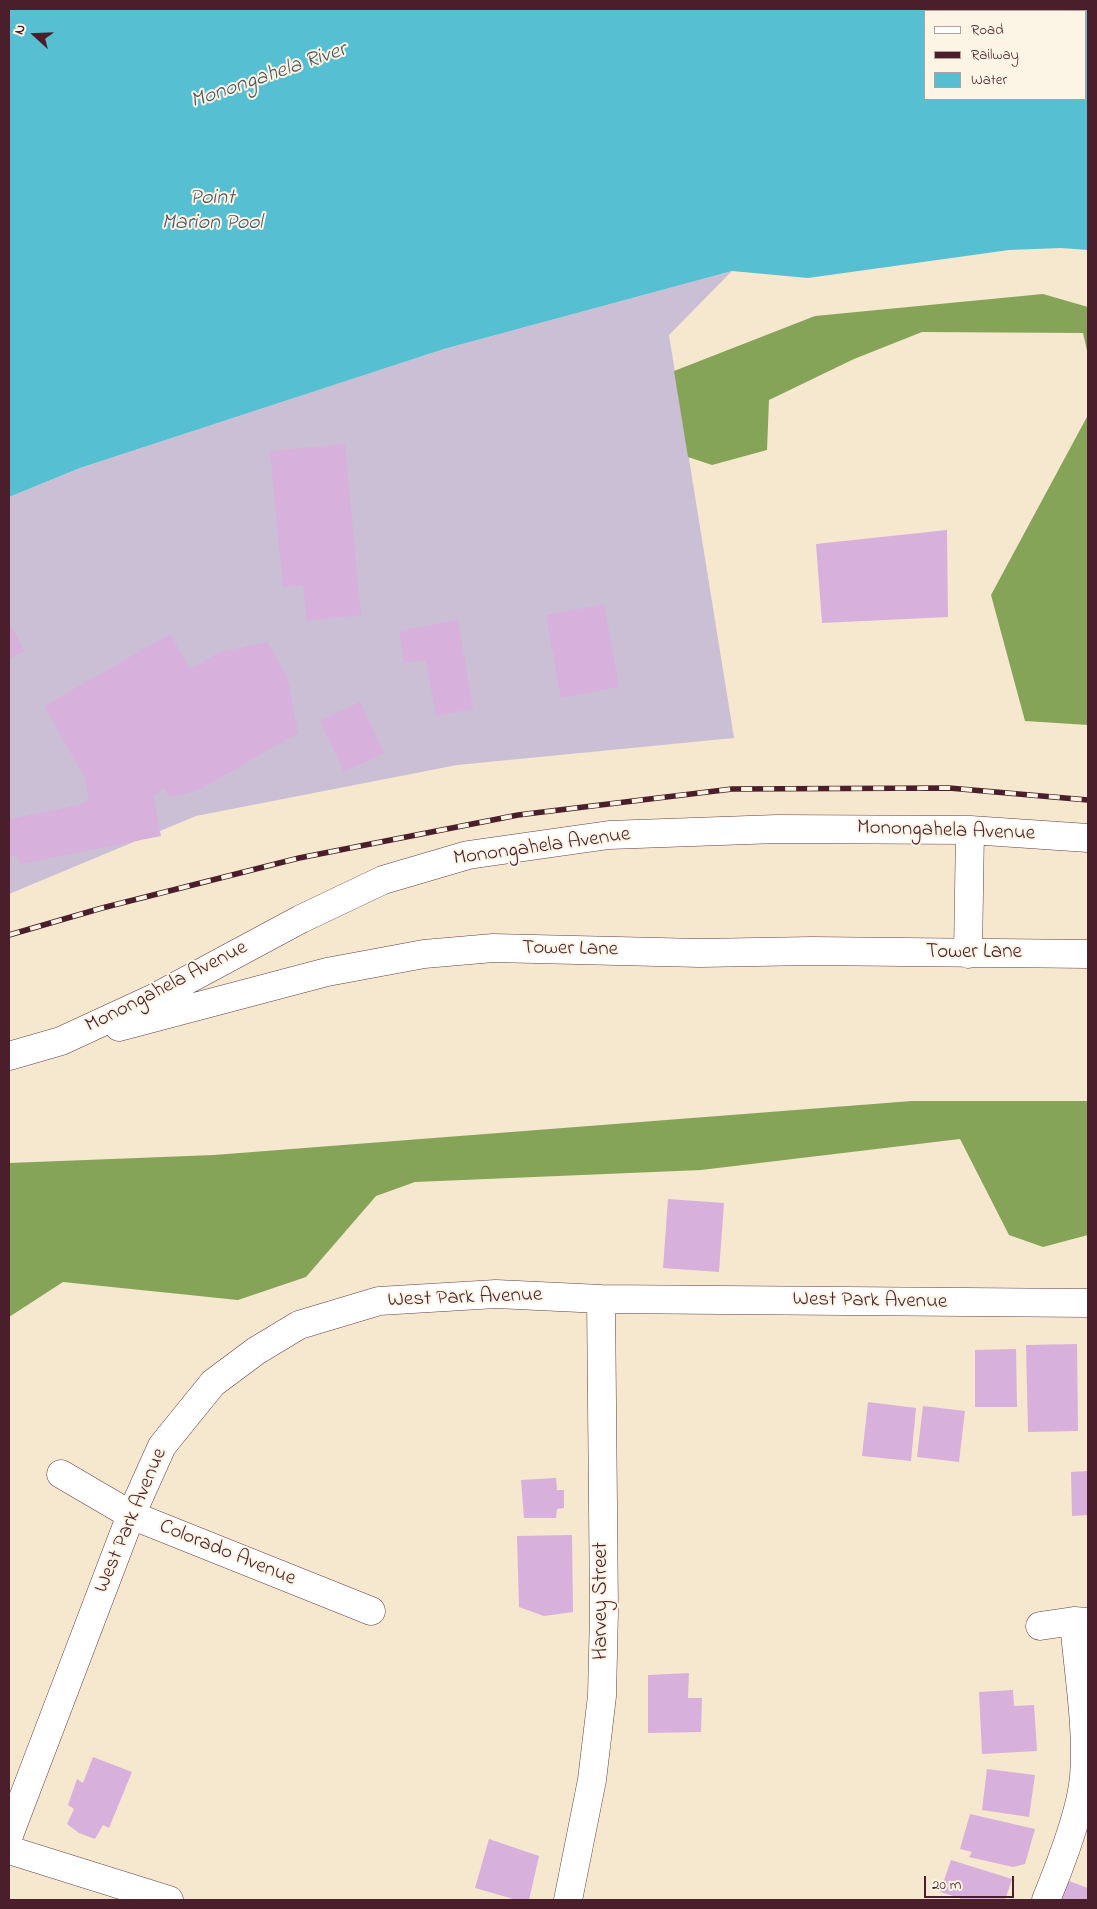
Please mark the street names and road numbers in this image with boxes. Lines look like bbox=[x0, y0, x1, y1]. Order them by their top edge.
street label: Monongahela Avenue bbox=[856, 816, 1036, 848]
street label: Monongahela Avenue bbox=[452, 823, 632, 873]
street label: Monongahela Avenue bbox=[82, 936, 252, 1040]
street label: Tower Lane bbox=[522, 937, 618, 963]
street label: Tower Lane bbox=[926, 941, 1022, 967]
street label: West Park Avenue bbox=[387, 1284, 543, 1314]
street label: West Park Avenue bbox=[792, 1288, 948, 1316]
street label: West Park Avenue bbox=[90, 1445, 174, 1597]
street label: Colorado Avenue bbox=[155, 1515, 299, 1593]
street label: Harvey Street bbox=[590, 1542, 616, 1660]

